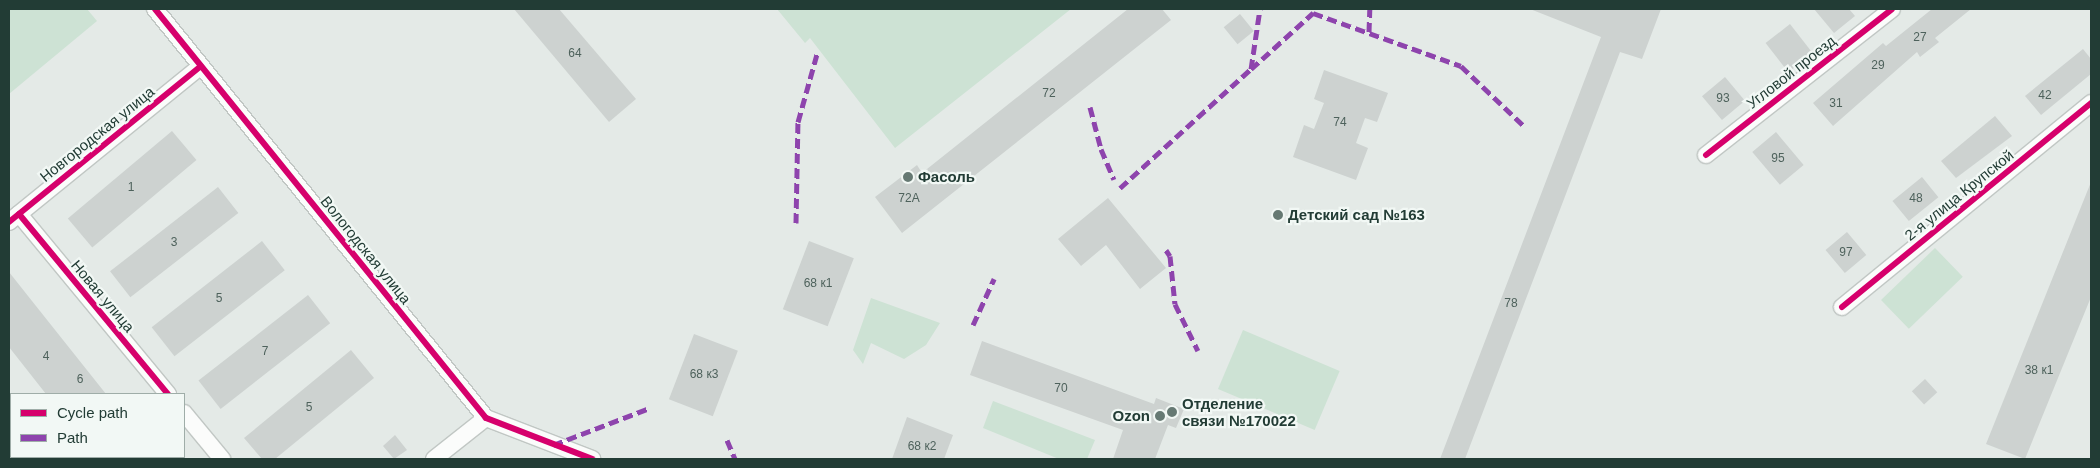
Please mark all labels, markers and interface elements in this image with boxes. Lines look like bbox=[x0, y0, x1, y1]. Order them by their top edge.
house number: 27 bbox=[1913, 31, 1927, 45]
street label: Угловой проезд bbox=[1743, 32, 1839, 112]
house number: 64 bbox=[568, 47, 582, 61]
house number: 29 bbox=[1871, 59, 1885, 73]
street label: Новгородская улица bbox=[36, 82, 158, 186]
house number: 72 bbox=[1042, 87, 1056, 101]
house number: 42 bbox=[2038, 89, 2052, 103]
house number: 93 bbox=[1716, 92, 1730, 106]
house number: 31 bbox=[1829, 97, 1843, 111]
house number: 74 bbox=[1333, 116, 1347, 130]
street label: 2-я улица Крупской bbox=[1901, 146, 2017, 244]
house number: 95 bbox=[1771, 152, 1785, 166]
place label: Фасоль bbox=[918, 168, 975, 186]
marker: Фасоль bbox=[902, 171, 914, 183]
house number: 1 bbox=[128, 181, 134, 195]
street label: Вологодская улица bbox=[317, 192, 415, 308]
house number: 72А bbox=[898, 192, 920, 206]
house number: 48 bbox=[1909, 192, 1923, 206]
place label: Детский сад №163 bbox=[1288, 206, 1425, 224]
marker: Детский сад №163 bbox=[1272, 209, 1284, 221]
house number: 3 bbox=[171, 236, 177, 250]
house number: 97 bbox=[1839, 246, 1853, 260]
street label: Новая улица bbox=[68, 256, 138, 336]
house number: 68 к1 bbox=[804, 277, 832, 291]
house number: 5 bbox=[216, 292, 222, 306]
house number: 78 bbox=[1504, 297, 1518, 311]
house number: 7 bbox=[262, 345, 268, 359]
house number: 4 bbox=[43, 350, 49, 364]
house number: 38 к1 bbox=[2025, 364, 2053, 378]
house number: 68 к3 bbox=[690, 368, 718, 382]
house number: 6 bbox=[77, 373, 83, 387]
house number: 70 bbox=[1054, 382, 1068, 396]
legend bbox=[10, 393, 185, 458]
place label: Отделение связи №170022 bbox=[1182, 394, 1296, 429]
house number: 5 bbox=[306, 401, 312, 415]
text: Cycle path bbox=[57, 404, 128, 421]
marker: Отделение связи №170022 bbox=[1166, 406, 1178, 418]
place label: Ozon bbox=[1113, 407, 1150, 425]
marker: Ozon bbox=[1154, 410, 1166, 422]
text: Path bbox=[57, 429, 88, 446]
house number: 68 к2 bbox=[908, 440, 936, 454]

